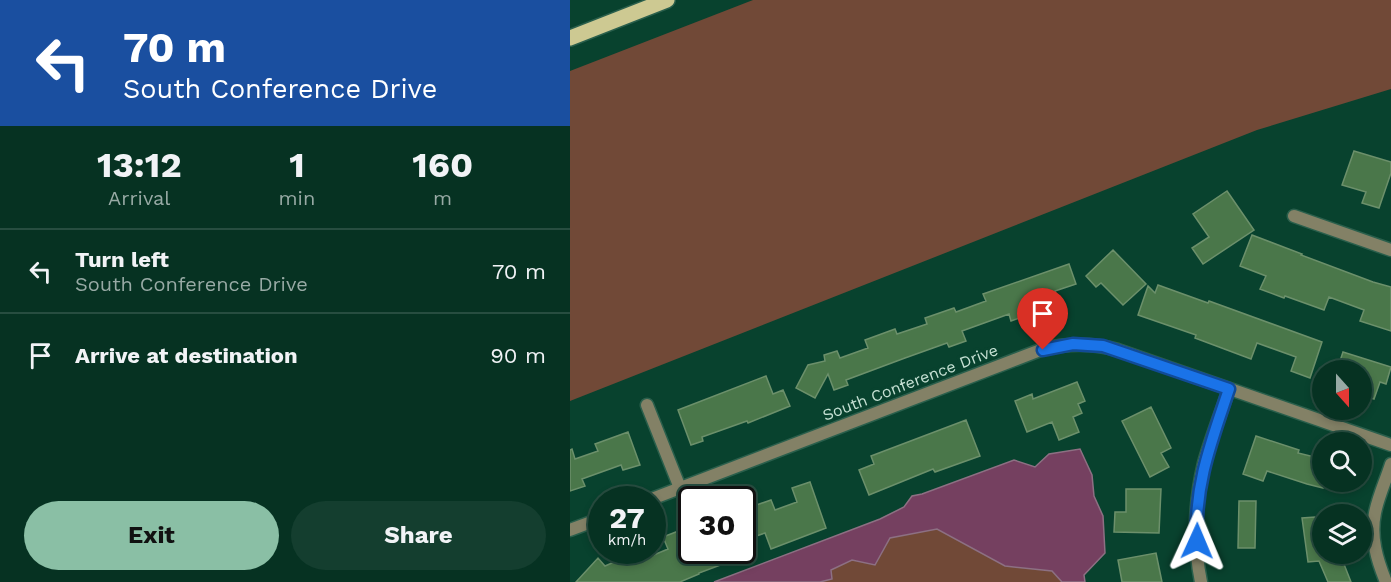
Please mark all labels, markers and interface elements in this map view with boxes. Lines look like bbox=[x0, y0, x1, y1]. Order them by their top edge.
text: 70 m bbox=[123, 23, 226, 72]
icon: left bbox=[24, 24, 102, 102]
text: South Conference Drive bbox=[123, 73, 437, 105]
text: 13:12 bbox=[97, 144, 182, 186]
text: 1 bbox=[289, 144, 305, 186]
text: 160 bbox=[412, 144, 473, 186]
text: Arrival bbox=[108, 186, 170, 210]
text: min bbox=[279, 186, 315, 210]
text: m bbox=[433, 186, 452, 210]
text: Turn left bbox=[75, 247, 169, 272]
icon: left bbox=[24, 255, 57, 288]
text: 70 m bbox=[492, 259, 546, 284]
text: South Conference Drive bbox=[75, 272, 308, 296]
pin bbox=[1017, 288, 1068, 350]
icon: arrive bbox=[1026, 297, 1059, 330]
icon: arrive bbox=[24, 339, 57, 372]
street label: South Conference Drive bbox=[820, 340, 1001, 425]
text: Arrive at destination bbox=[75, 343, 298, 368]
text: 90 m bbox=[490, 343, 546, 368]
north arrow bbox=[1312, 360, 1372, 420]
map controls bbox=[1312, 360, 1372, 564]
button: search bbox=[1312, 432, 1372, 492]
speed limit sign: 30 bbox=[678, 486, 756, 564]
text: 27 bbox=[609, 500, 645, 535]
button: Exit bbox=[24, 501, 279, 570]
button: Share bbox=[291, 501, 546, 570]
button: layers bbox=[1312, 504, 1372, 564]
position arrow bbox=[1165, 509, 1229, 573]
text: km/h bbox=[608, 531, 646, 549]

